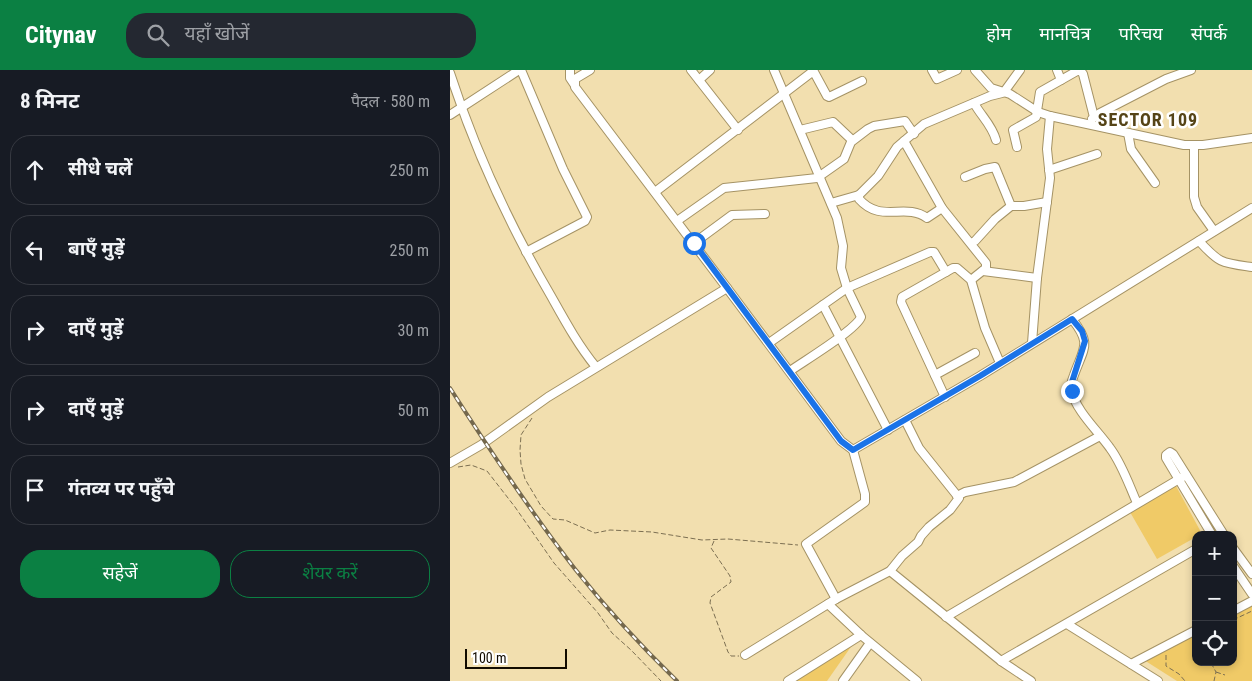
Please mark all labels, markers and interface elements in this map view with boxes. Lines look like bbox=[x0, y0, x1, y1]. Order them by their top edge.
search box bbox=[126, 13, 476, 58]
text: Citynav bbox=[25, 21, 96, 49]
icon: search bbox=[144, 21, 172, 49]
text: यहाँ खोजें bbox=[184, 22, 249, 45]
text: होम bbox=[986, 23, 1011, 44]
text: मानचित्र bbox=[1039, 23, 1091, 44]
text: परिचय bbox=[1119, 23, 1163, 44]
text: संपर्क bbox=[1191, 23, 1227, 44]
text: 8 मिनट bbox=[20, 89, 80, 113]
text: पैदल · 580 m bbox=[351, 92, 430, 111]
district label: SECTOR 109 bbox=[1098, 109, 1198, 130]
icon: ahead bbox=[21, 156, 49, 184]
text: सीधे चलें bbox=[68, 157, 132, 180]
text: 250 m bbox=[390, 161, 429, 180]
route start bbox=[683, 232, 706, 255]
icon: left bbox=[21, 236, 49, 264]
text: बाएँ मुड़ें bbox=[68, 237, 124, 260]
text: 250 m bbox=[390, 241, 429, 260]
icon: right bbox=[21, 316, 49, 344]
text: दाएँ मुड़ें bbox=[68, 317, 123, 340]
text: 30 m bbox=[397, 321, 429, 340]
route end bbox=[1061, 380, 1084, 403]
icon: right bbox=[21, 396, 49, 424]
text: दाएँ मुड़ें bbox=[68, 397, 123, 420]
text: 50 m bbox=[397, 401, 429, 420]
icon: arrive bbox=[21, 476, 49, 504]
text: गंतव्य पर पहुँचे bbox=[68, 477, 174, 500]
map controls bbox=[1192, 531, 1237, 666]
button: + bbox=[1192, 531, 1237, 576]
button: सहेजें bbox=[20, 550, 220, 598]
button: शेयर करें bbox=[230, 550, 430, 598]
button: − bbox=[1192, 576, 1237, 621]
button: locate bbox=[1192, 621, 1237, 666]
scale bar bbox=[465, 646, 568, 669]
text: 100 m bbox=[472, 650, 507, 666]

